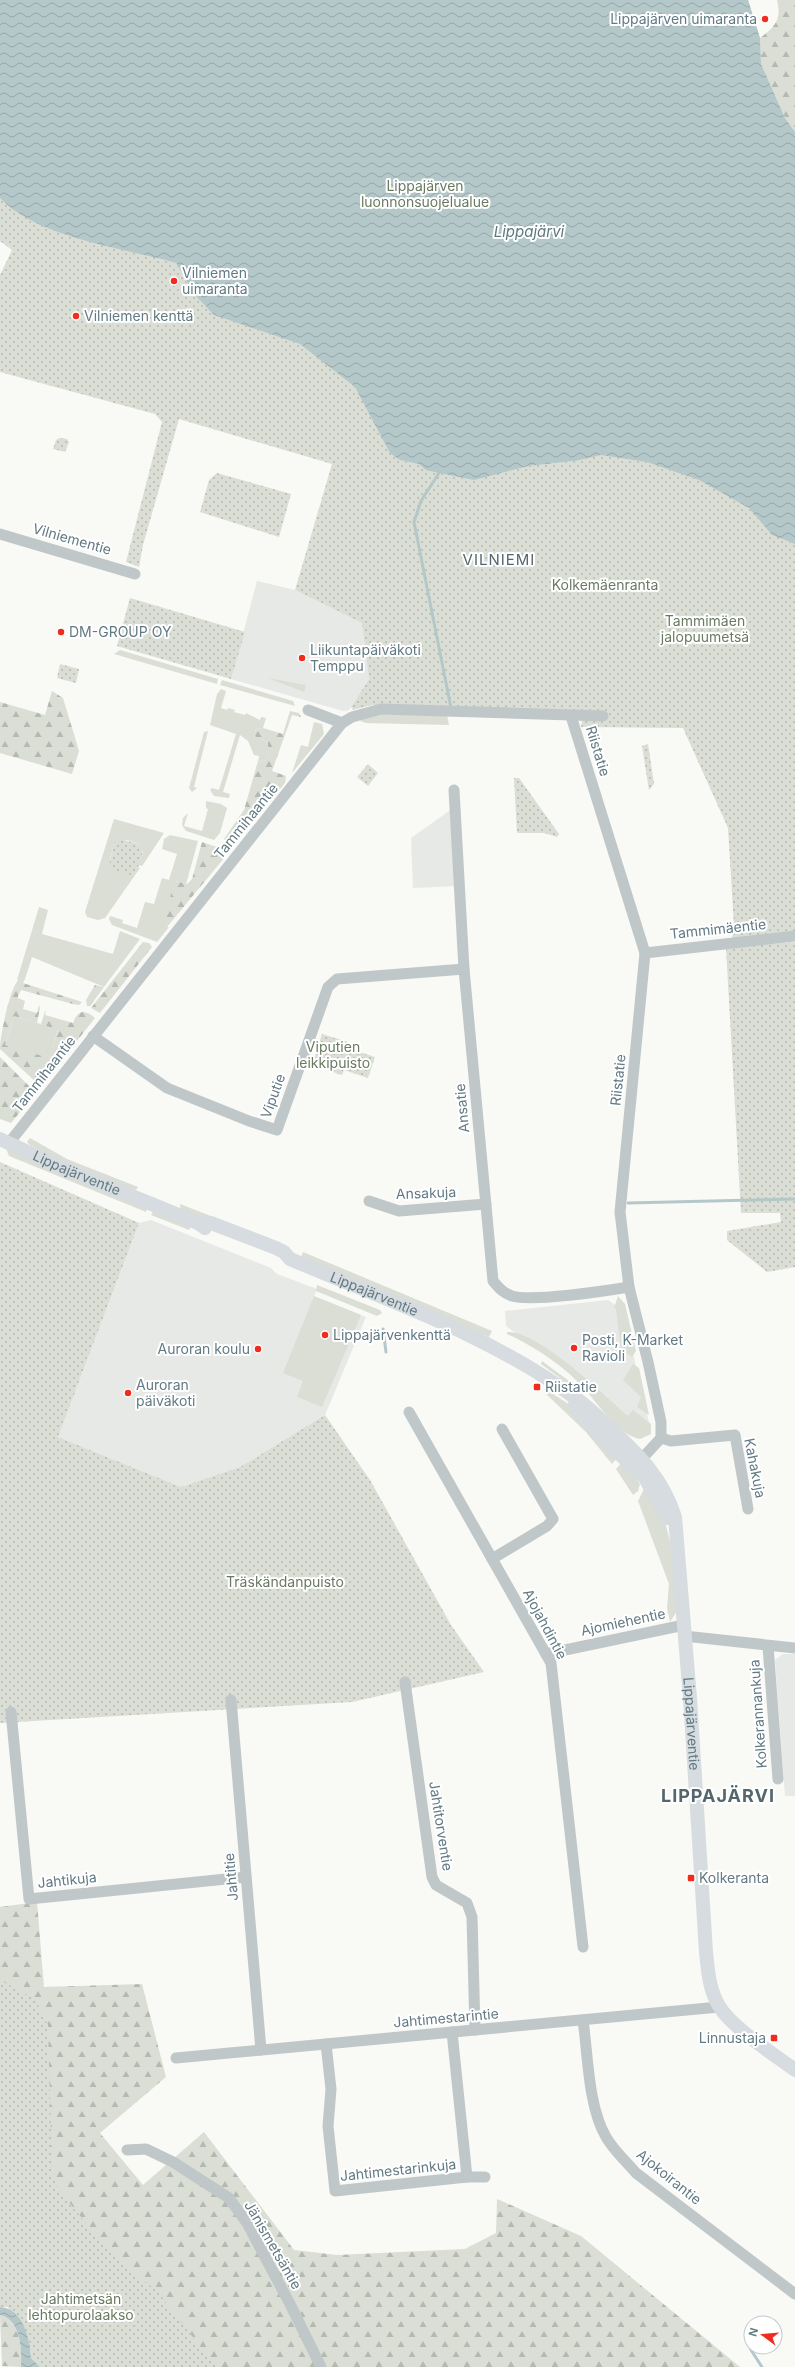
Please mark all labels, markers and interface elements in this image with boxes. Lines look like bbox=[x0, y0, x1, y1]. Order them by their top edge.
place label: Lippajärven uimaranta bbox=[610, 10, 757, 27]
marker: Lippajärven uimaranta bbox=[760, 14, 770, 24]
park label: Lippajärven luonnonsuojelualue bbox=[361, 177, 489, 210]
water label: Lippajärvi bbox=[494, 222, 565, 241]
place label: Vilniemen uimaranta bbox=[182, 264, 248, 297]
marker: Vilniemen uimaranta bbox=[169, 276, 179, 286]
place label: Vilniemen kenttä bbox=[84, 307, 193, 324]
marker: Vilniemen kenttä bbox=[71, 311, 81, 321]
street label: Vilniementie bbox=[31, 519, 113, 558]
district label: VILNIEMI bbox=[463, 550, 535, 569]
park label: Kolkemäenranta bbox=[552, 576, 658, 593]
park label: Tammimäen jalopuumetsä bbox=[660, 612, 749, 645]
place label: DM-GROUP OY bbox=[69, 623, 172, 640]
marker: DM-GROUP OY bbox=[56, 627, 66, 637]
place label: Liikuntapäiväkoti Temppu bbox=[310, 641, 421, 674]
marker: Liikuntapäiväkoti Temppu bbox=[297, 653, 307, 663]
street label: Riistatie bbox=[583, 724, 614, 778]
street label: Tammihaantie bbox=[210, 780, 281, 862]
street label: Tammimäentie bbox=[669, 915, 767, 942]
street label: Tammihaantie bbox=[9, 1032, 79, 1115]
park label: Viputien leikkipuisto bbox=[296, 1038, 370, 1071]
street label: Riistatie bbox=[606, 1053, 629, 1107]
street label: Viputie bbox=[257, 1071, 288, 1120]
street label: Ansatie bbox=[451, 1083, 472, 1133]
street label: Lippajärventie bbox=[30, 1147, 123, 1198]
street label: Ansakuja bbox=[396, 1183, 456, 1202]
street label: Lippajärventie bbox=[328, 1268, 421, 1319]
place label: Lippajärvenkenttä bbox=[333, 1326, 451, 1343]
marker: Lippajärvenkenttä bbox=[320, 1330, 330, 1340]
place label: Posti, K-Market Ravioli bbox=[582, 1331, 683, 1364]
place label: Auroran koulu bbox=[158, 1340, 250, 1357]
marker: Posti, K-Market Ravioli bbox=[569, 1343, 579, 1353]
marker: Auroran koulu bbox=[253, 1344, 263, 1354]
place label: Auroran päiväkoti bbox=[136, 1376, 195, 1409]
place label: Riistatie bbox=[545, 1378, 597, 1395]
marker: Riistatie bbox=[532, 1382, 542, 1392]
marker: Auroran päiväkoti bbox=[123, 1388, 133, 1398]
street label: Kahakuja bbox=[741, 1437, 770, 1499]
park label: Träskändanpuisto bbox=[226, 1573, 344, 1590]
street label: Ajojahdintie bbox=[520, 1586, 571, 1662]
street label: Ajomiehentie bbox=[579, 1604, 667, 1639]
street label: Kolkerannankuja bbox=[745, 1659, 770, 1769]
street label: Lippajärventie bbox=[680, 1676, 704, 1771]
street label: Jahtitorventie bbox=[426, 1780, 457, 1872]
district label: LIPPAJÄRVI bbox=[661, 1785, 775, 1806]
street label: Jahtitie bbox=[220, 1852, 241, 1902]
street label: Jahtikuja bbox=[37, 1868, 97, 1891]
place label: Kolkeranta bbox=[699, 1869, 769, 1886]
marker: Kolkeranta bbox=[686, 1873, 696, 1883]
street label: Jahtimestarintie bbox=[393, 2004, 499, 2031]
place label: Linnustaja bbox=[699, 2029, 766, 2046]
marker: Linnustaja bbox=[769, 2033, 779, 2043]
street label: Ajokoirantie bbox=[634, 2145, 705, 2208]
street label: Jahtimestarinkuja bbox=[339, 2155, 457, 2184]
street label: Jänismetsäntie bbox=[241, 2197, 306, 2292]
park label: Jahtimetsän lehtopurolaakso bbox=[28, 2290, 134, 2323]
north arrow bbox=[743, 2315, 783, 2355]
text: N bbox=[746, 2326, 761, 2338]

